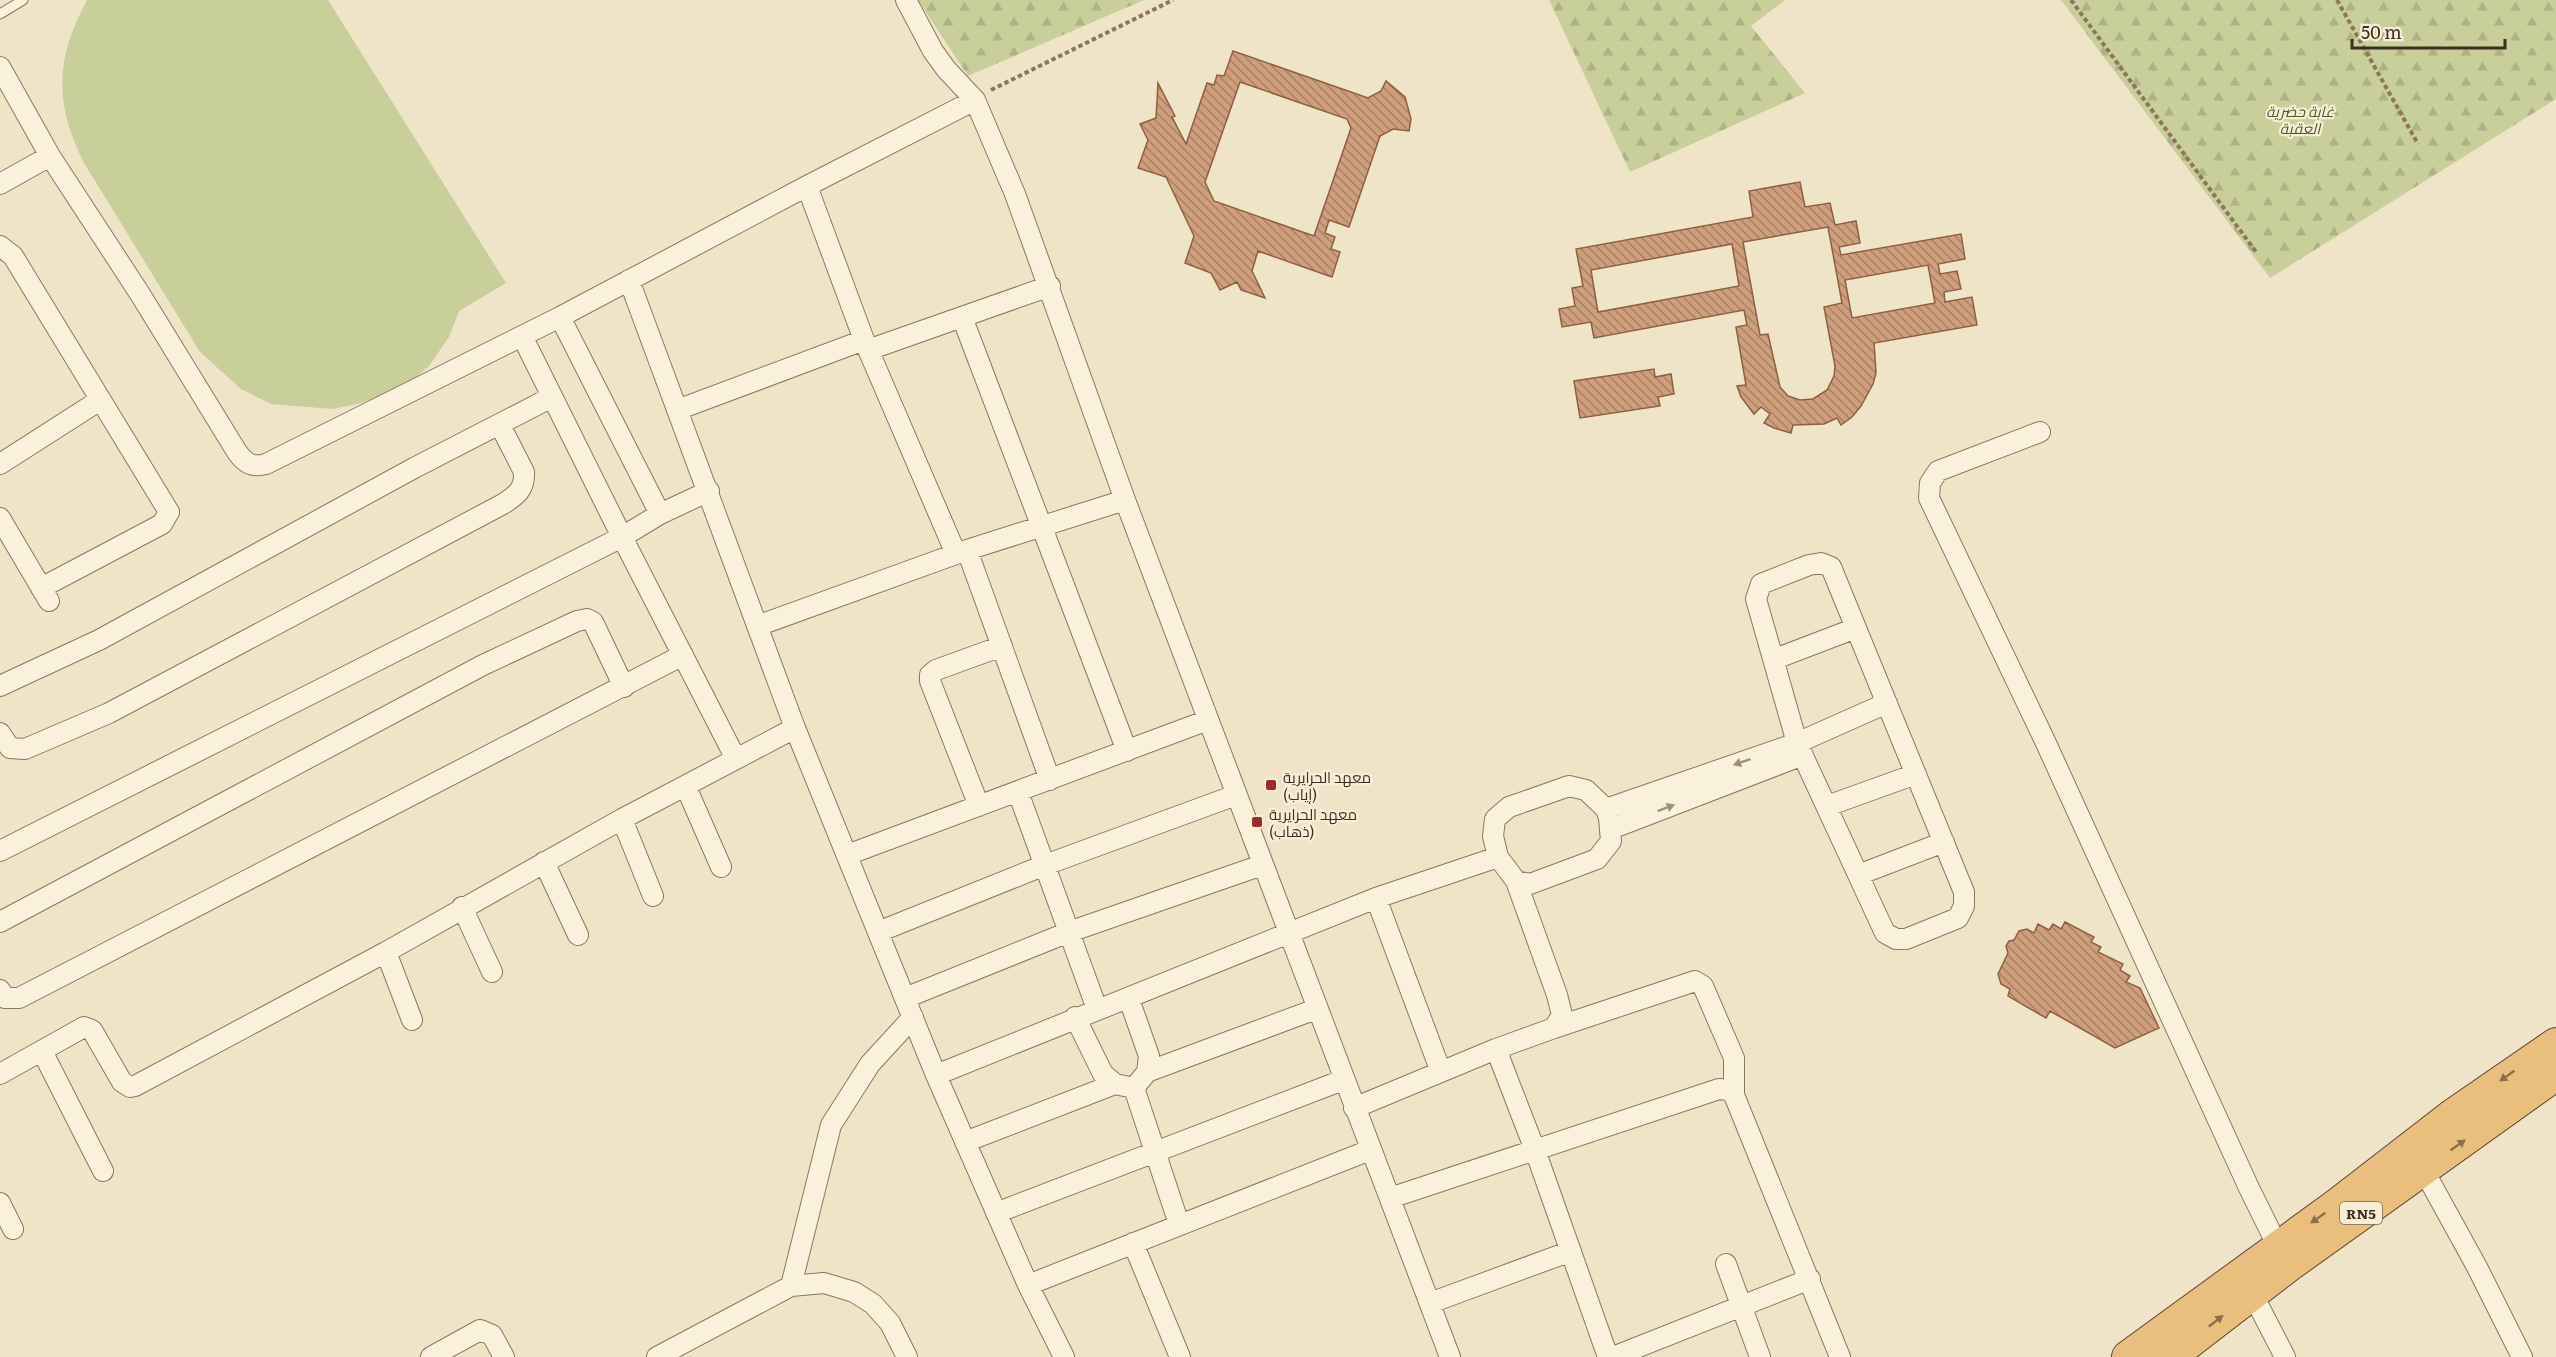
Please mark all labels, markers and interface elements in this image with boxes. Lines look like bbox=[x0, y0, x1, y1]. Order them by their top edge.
scale bar bbox=[2352, 12, 2505, 50]
text: 50 m bbox=[2361, 18, 2402, 45]
park label: غابة حضرية العقبة bbox=[2266, 99, 2335, 139]
one-way arrow bbox=[1733, 757, 1751, 767]
place label: معهد الحرايرية (إياب) bbox=[1283, 765, 1371, 805]
marker: معهد الحرايرية (إياب) bbox=[1264, 778, 1278, 792]
place label: معهد الحرايرية (ذهاب) bbox=[1269, 802, 1357, 842]
one-way arrow bbox=[1657, 803, 1675, 813]
marker: معهد الحرايرية (ذهاب) bbox=[1250, 815, 1264, 829]
one-way arrow bbox=[2500, 1070, 2516, 1082]
one-way arrow bbox=[2450, 1139, 2466, 1151]
road number: RN5 bbox=[2340, 1202, 2382, 1224]
one-way arrow bbox=[2310, 1212, 2326, 1224]
one-way arrow bbox=[2208, 1315, 2224, 1328]

